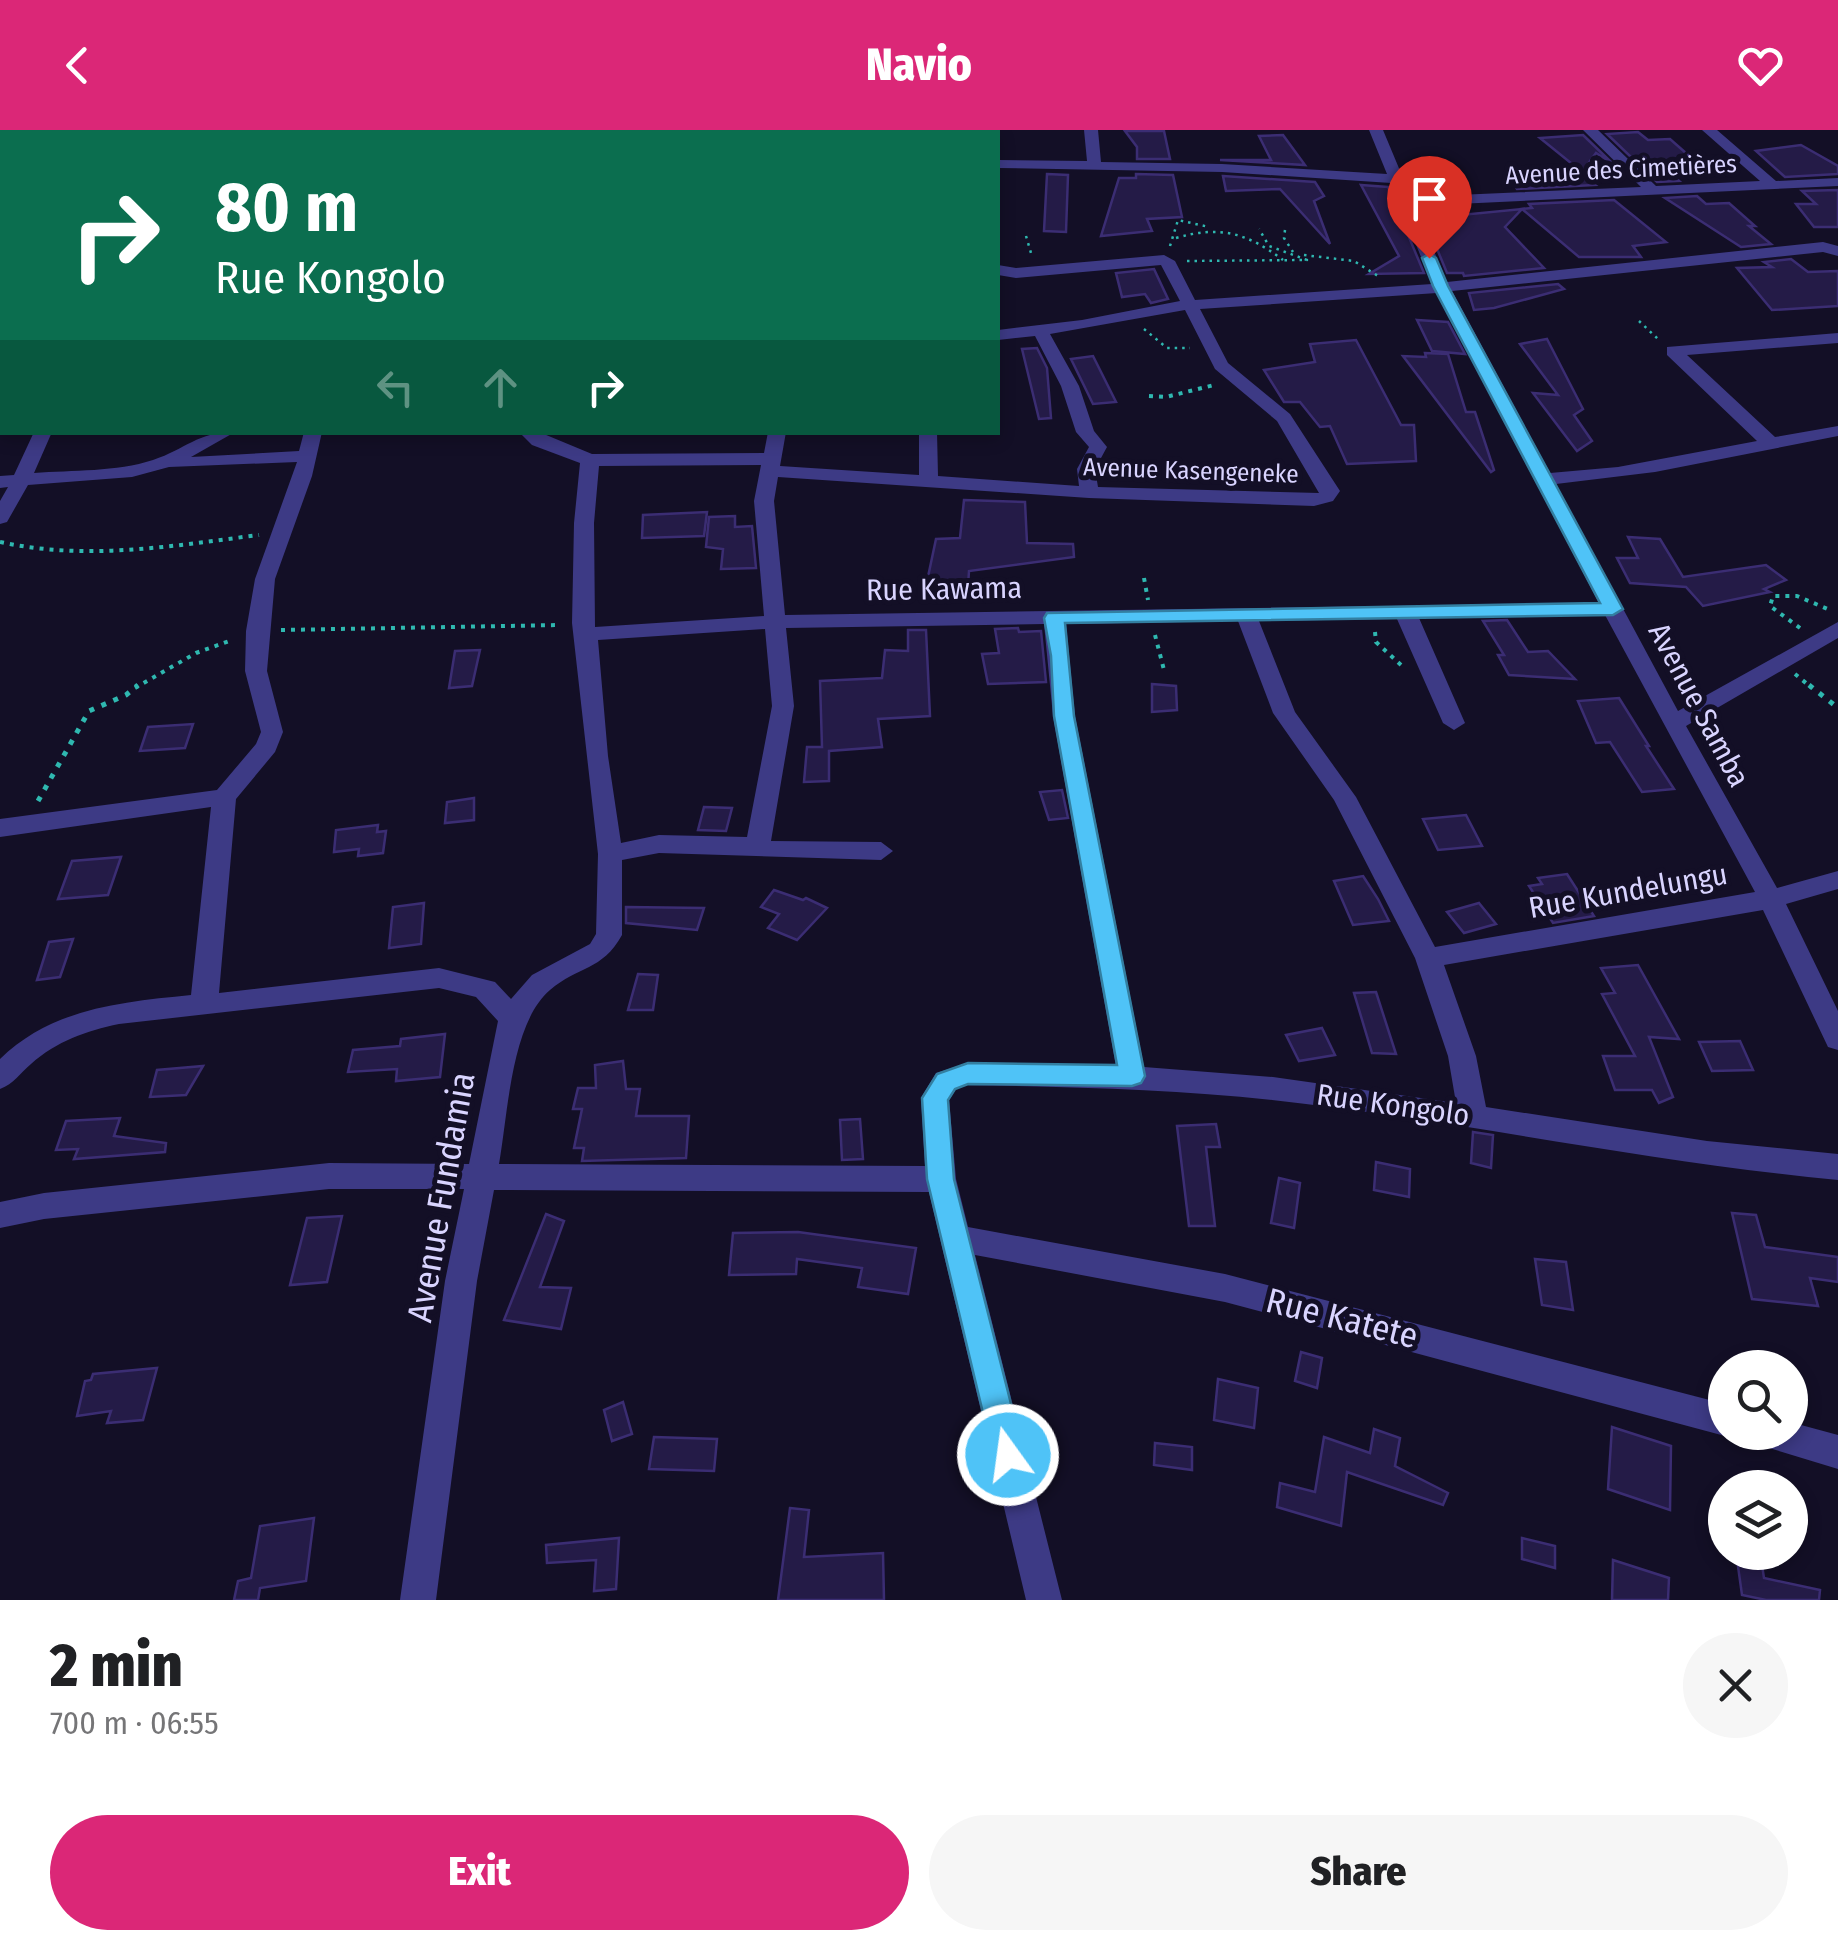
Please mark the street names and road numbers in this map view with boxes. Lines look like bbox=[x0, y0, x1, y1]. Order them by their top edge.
street label: Avenue des Cimetières bbox=[1505, 149, 1738, 191]
street label: Avenue Kasengeneke bbox=[1083, 452, 1299, 490]
street label: Rue Kawama bbox=[866, 570, 1022, 608]
street label: Avenue Samba bbox=[1641, 617, 1757, 793]
street label: Rue Kundelungu bbox=[1526, 856, 1730, 926]
street label: Avenue Fundamia bbox=[398, 1069, 484, 1325]
street label: Rue Kongolo bbox=[1314, 1076, 1472, 1134]
street label: Rue Katete bbox=[1262, 1279, 1422, 1357]

